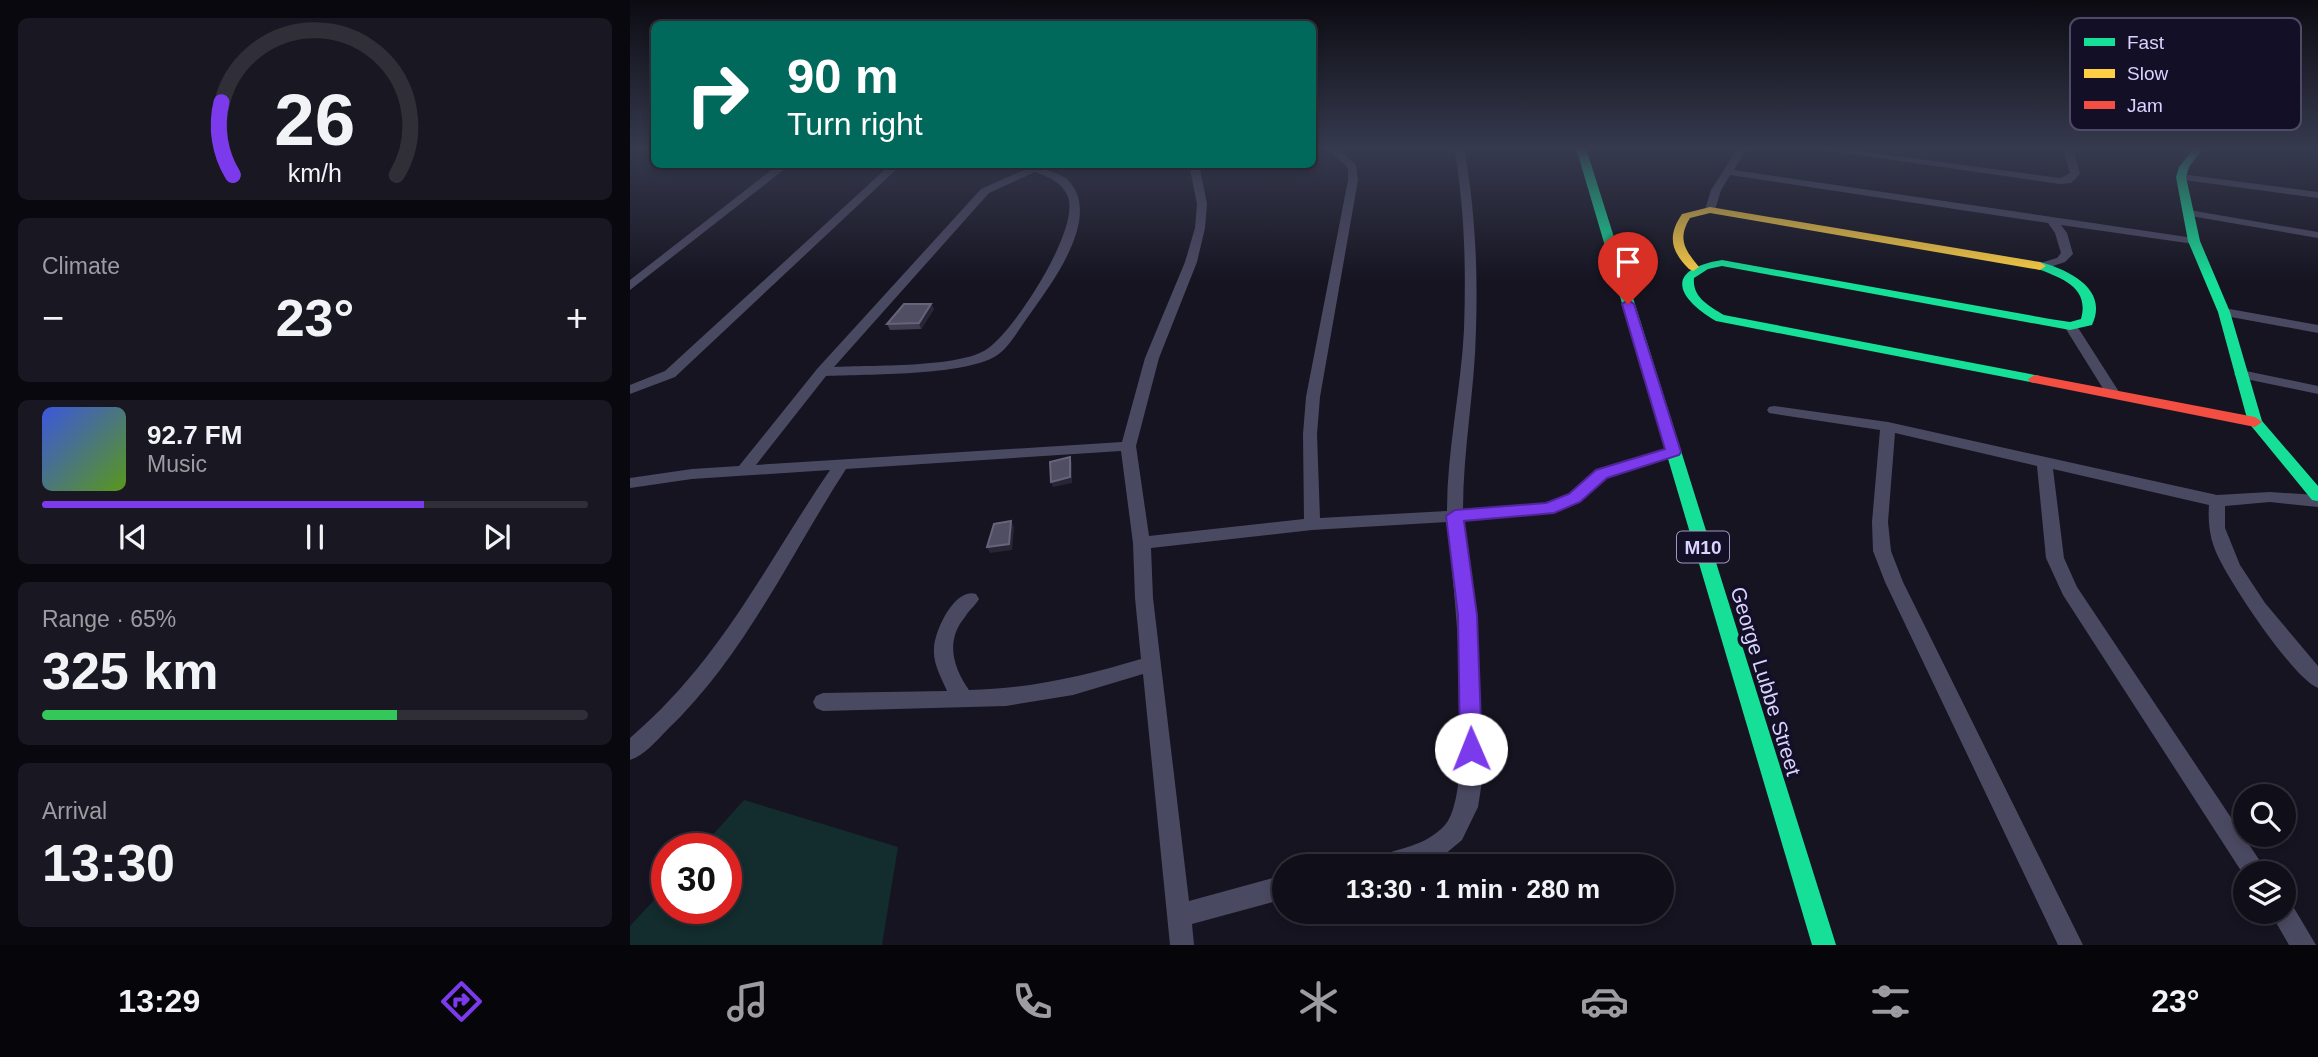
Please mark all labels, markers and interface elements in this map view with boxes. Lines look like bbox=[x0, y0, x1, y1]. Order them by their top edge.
legend bbox=[2070, 18, 2301, 130]
text: Fast bbox=[2127, 32, 2165, 53]
icon: right bbox=[672, 49, 763, 140]
text: 90 m bbox=[787, 49, 899, 103]
text: Slow bbox=[2127, 63, 2168, 84]
text: 26 bbox=[275, 79, 355, 160]
text: Jam bbox=[2127, 95, 2163, 116]
text: Turn right bbox=[787, 106, 923, 142]
text: km/h bbox=[288, 159, 342, 187]
pin bbox=[1598, 232, 1658, 304]
icon: arrive bbox=[1609, 243, 1647, 281]
text: Climate bbox=[42, 253, 120, 279]
text: 23° bbox=[276, 289, 354, 347]
text: − bbox=[42, 297, 64, 339]
text: + bbox=[566, 297, 588, 339]
text: 92.7 FM bbox=[147, 420, 242, 450]
text: Music bbox=[147, 451, 207, 477]
icon: previous bbox=[114, 518, 152, 556]
icon: pause bbox=[296, 518, 334, 556]
icon: next bbox=[478, 518, 516, 556]
road number: M10 bbox=[1677, 532, 1729, 562]
street label: George Lubbe Street bbox=[1726, 584, 1806, 778]
text: Range · 65% bbox=[42, 606, 176, 632]
text: 325 km bbox=[42, 642, 218, 700]
position arrow bbox=[1434, 712, 1508, 786]
map controls bbox=[2233, 784, 2296, 924]
button: search bbox=[2233, 784, 2296, 847]
text: Arrival bbox=[42, 798, 107, 824]
speed limit sign: 30 bbox=[651, 833, 742, 924]
text: 13:30 bbox=[42, 834, 175, 892]
button: layers bbox=[2233, 861, 2296, 924]
text: 13:30 · 1 min · 280 m bbox=[1346, 874, 1600, 904]
icon: directions bbox=[437, 977, 486, 1026]
icon: music bbox=[723, 977, 772, 1026]
icon: phone bbox=[1008, 977, 1057, 1026]
icon: climate bbox=[1294, 977, 1343, 1026]
icon: car bbox=[1580, 977, 1629, 1026]
icon: filters bbox=[1866, 977, 1915, 1026]
text: 13:29 bbox=[118, 983, 200, 1019]
text: 23° bbox=[2151, 983, 2200, 1019]

